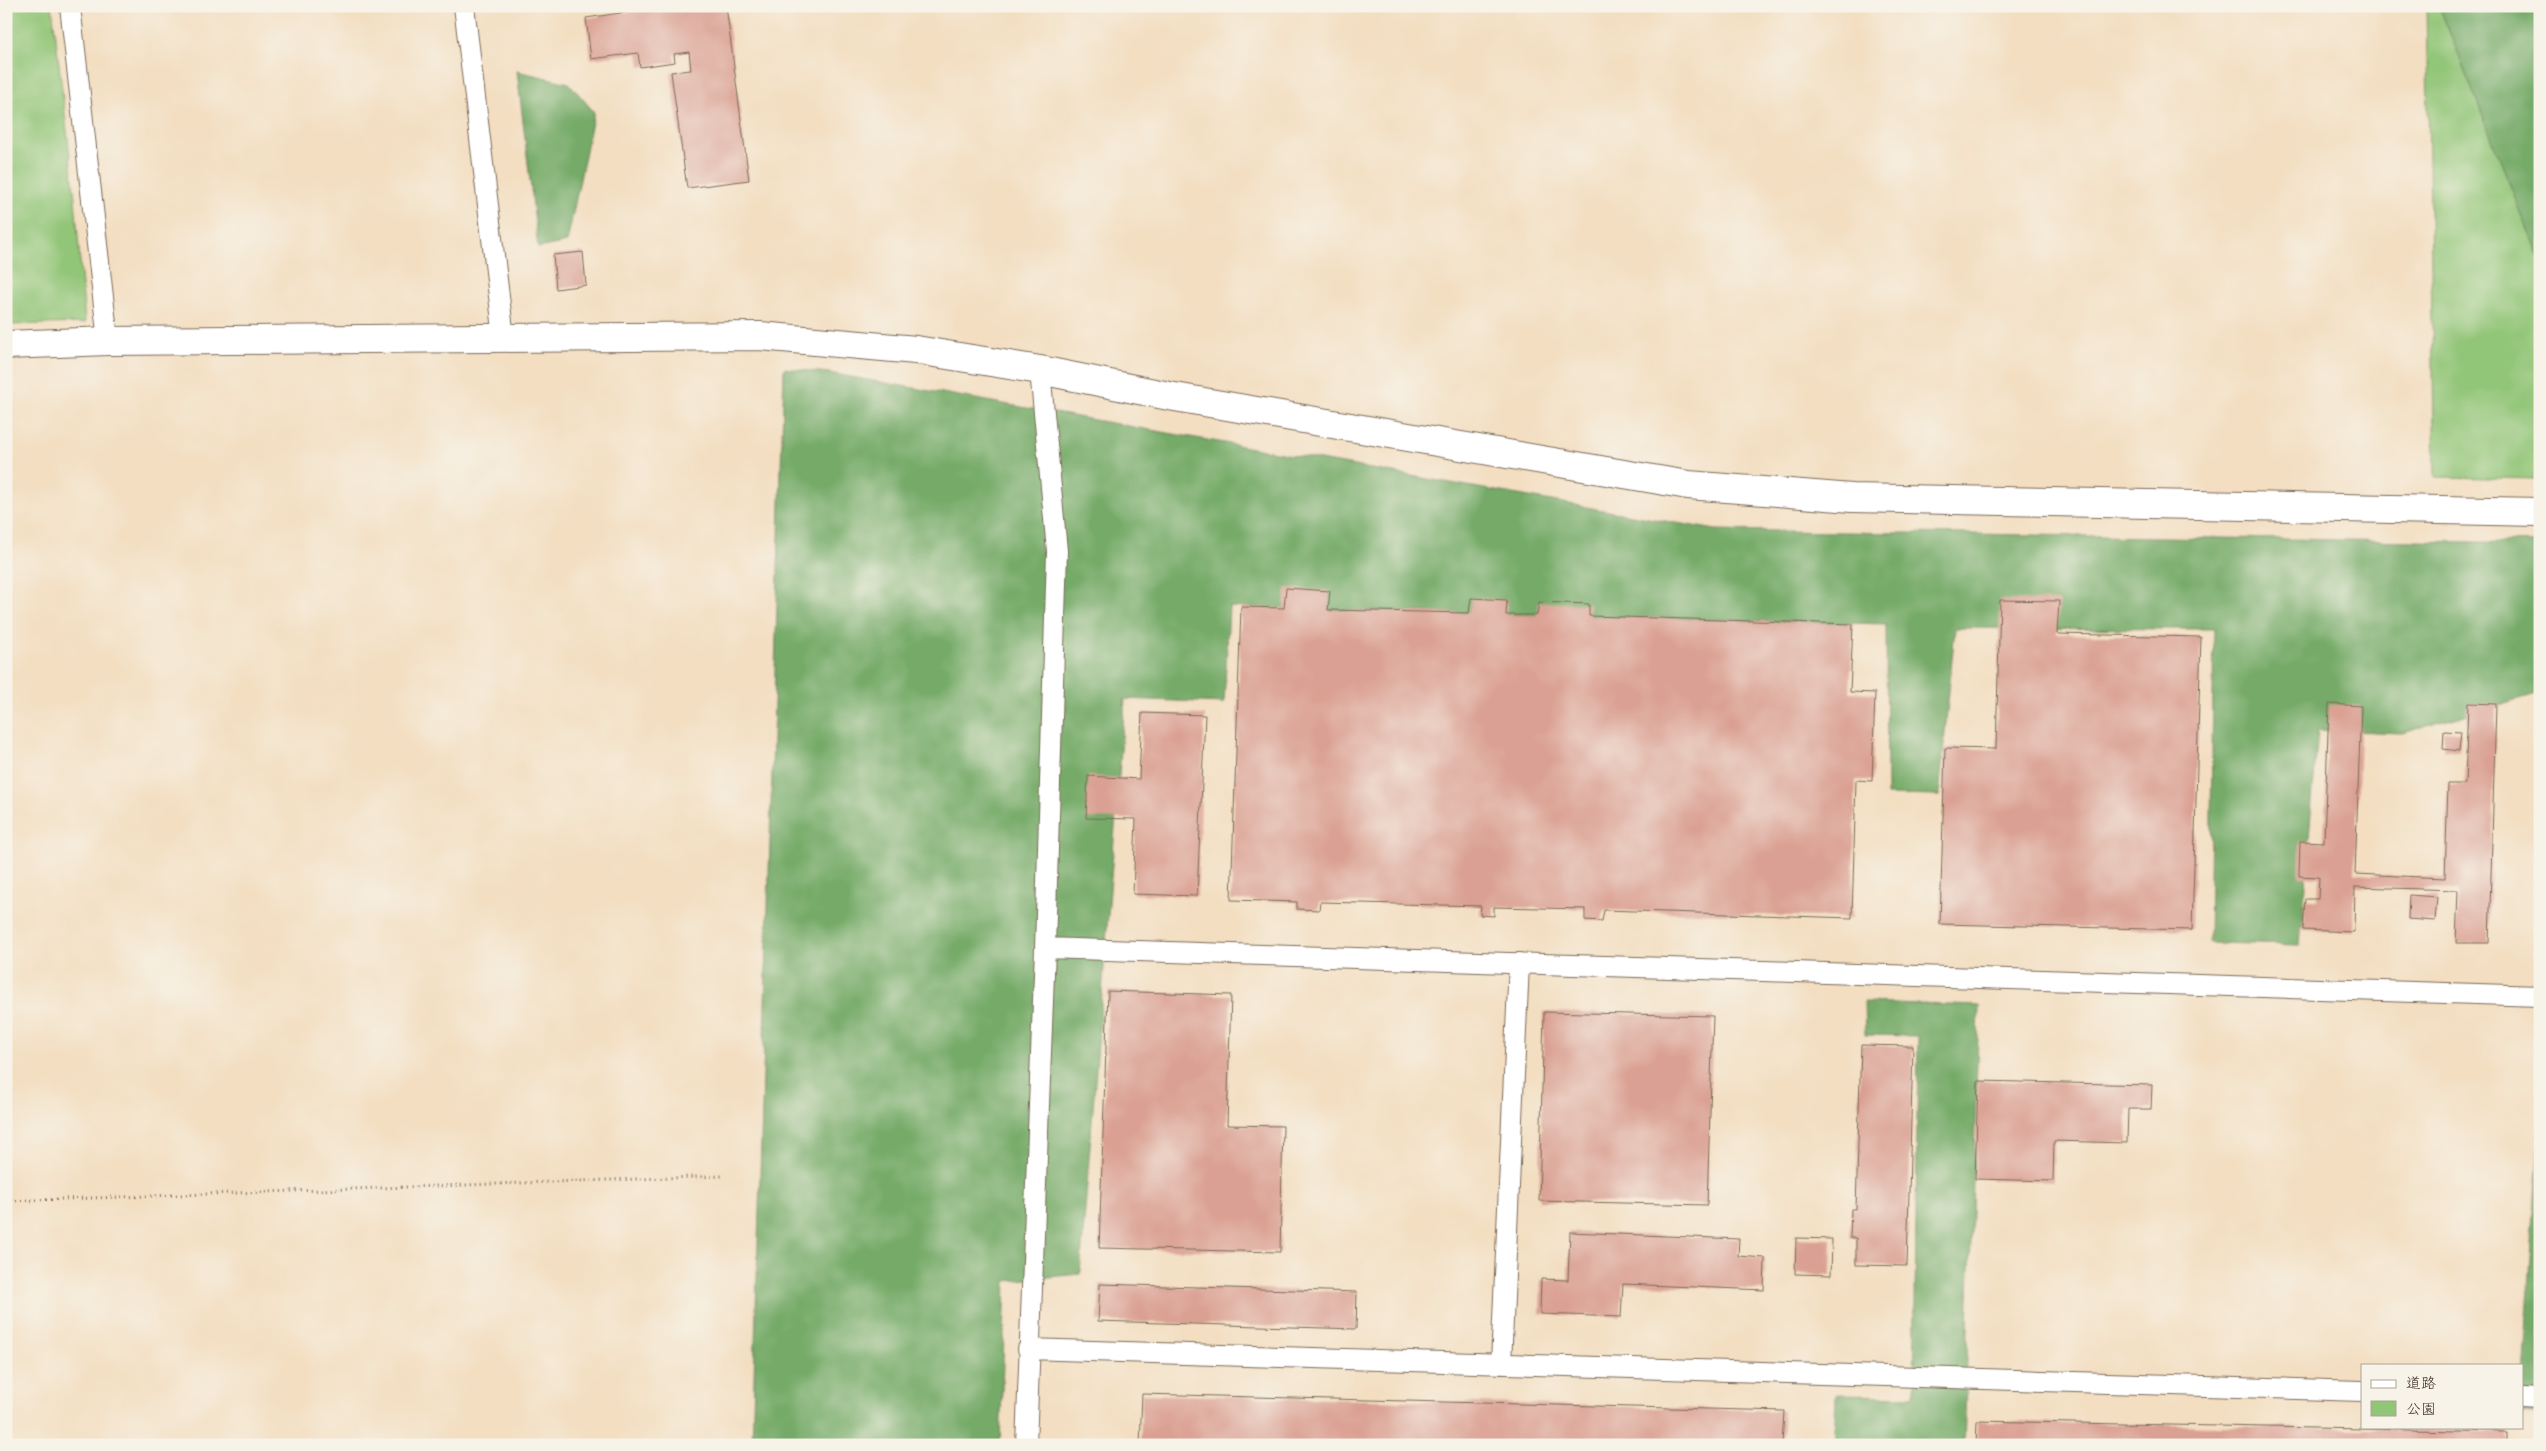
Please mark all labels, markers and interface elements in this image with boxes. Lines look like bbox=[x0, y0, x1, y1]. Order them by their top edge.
legend bbox=[2361, 1364, 2524, 1428]
text: 道路 bbox=[2406, 1374, 2436, 1396]
text: 公園 bbox=[2406, 1400, 2436, 1422]

